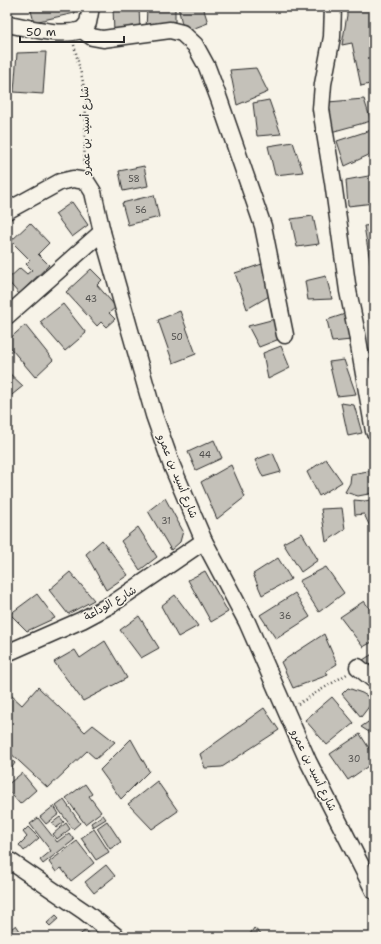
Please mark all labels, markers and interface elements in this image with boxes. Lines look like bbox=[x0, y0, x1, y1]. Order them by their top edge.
scale bar bbox=[20, 18, 124, 44]
text: 50 m bbox=[26, 24, 56, 40]
street label: شارع أسيد بن عمرو bbox=[77, 86, 95, 177]
house number: 58 bbox=[128, 173, 140, 185]
house number: 56 bbox=[135, 204, 147, 216]
house number: 43 bbox=[85, 293, 97, 305]
house number: 50 bbox=[171, 331, 183, 343]
street label: شارع أسيد بن عمرو bbox=[153, 431, 201, 521]
house number: 44 bbox=[199, 449, 211, 461]
house number: 31 bbox=[161, 515, 171, 527]
street label: شارع الوداعة bbox=[81, 582, 140, 625]
house number: 36 bbox=[279, 610, 291, 622]
street label: شارع أسيد بن عمرو bbox=[286, 726, 340, 814]
house number: 30 bbox=[348, 753, 360, 765]

